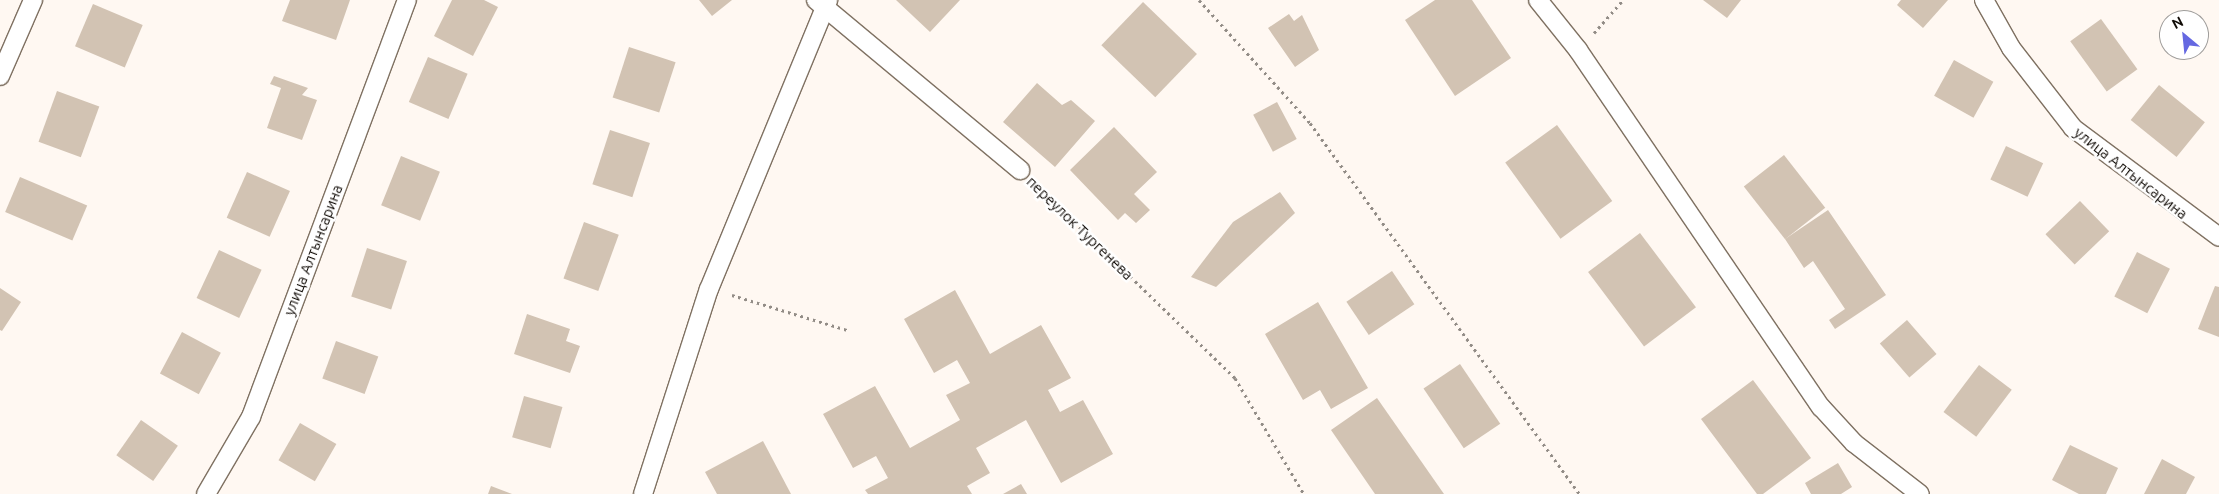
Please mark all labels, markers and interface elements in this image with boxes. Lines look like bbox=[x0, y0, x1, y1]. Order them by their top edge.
north arrow bbox=[2159, 10, 2209, 60]
text: N bbox=[2169, 13, 2186, 32]
street label: улица Алтынсарина bbox=[2071, 123, 2191, 223]
street label: переулок Тургенева bbox=[1023, 172, 1137, 284]
street label: улица Алтынсарина bbox=[280, 182, 346, 318]

